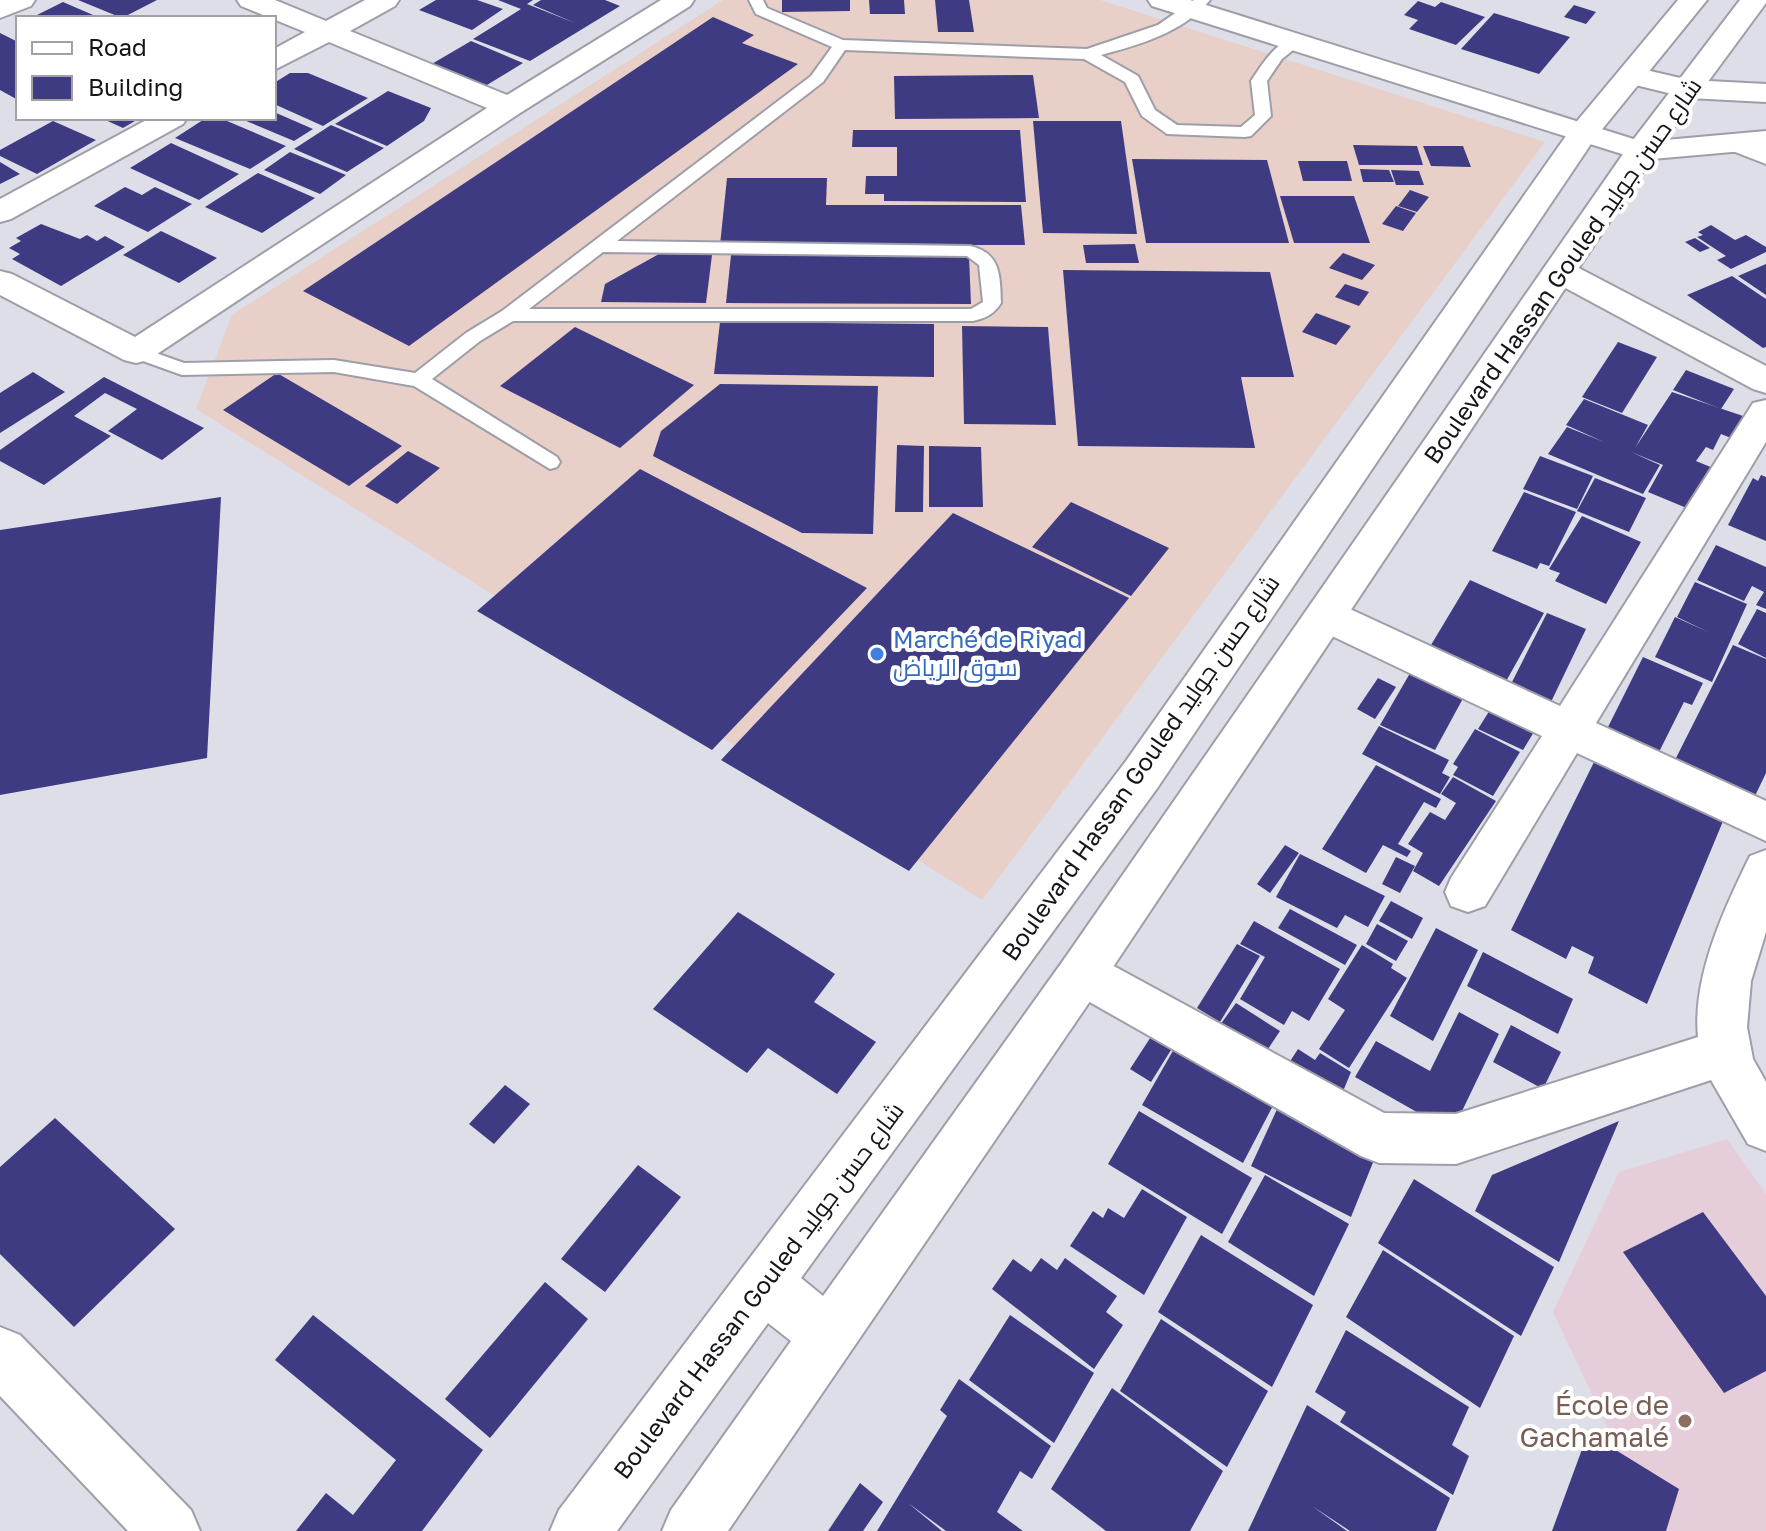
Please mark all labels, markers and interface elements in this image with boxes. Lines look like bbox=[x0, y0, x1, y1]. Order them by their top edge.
legend bbox=[16, 16, 276, 120]
text: Road bbox=[88, 32, 147, 61]
text: Building bbox=[88, 72, 183, 101]
street label: Boulevard Hassan Gouled شارع حسن جوليد bbox=[1417, 72, 1709, 470]
street label: Boulevard Hassan Gouled شارع حسن جوليد bbox=[995, 569, 1287, 967]
place label: Marché de Riyad سوق الرياض bbox=[893, 624, 1083, 683]
marker: Marché de Riyad سوق الرياض bbox=[868, 645, 886, 663]
street label: Boulevard Hassan Gouled شارع حسن جوليد bbox=[607, 1096, 911, 1486]
place label: École de Gachamalé bbox=[1520, 1388, 1669, 1453]
marker: École de Gachamalé bbox=[1676, 1412, 1694, 1430]

